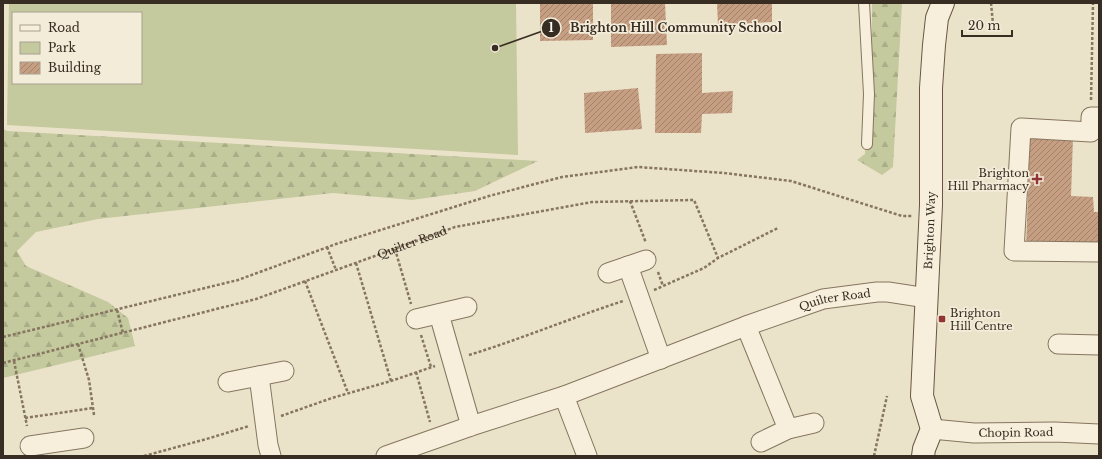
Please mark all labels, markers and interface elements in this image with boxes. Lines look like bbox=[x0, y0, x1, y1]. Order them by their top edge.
legend bbox=[12, 12, 142, 84]
scale bar bbox=[962, 12, 1012, 38]
callout: Brighton Hill Community School bbox=[541, 16, 790, 40]
text: 20 m bbox=[968, 18, 1000, 33]
text: Road bbox=[48, 20, 80, 35]
text: 1 bbox=[548, 20, 554, 35]
text: Brighton Hill Community School bbox=[570, 20, 783, 35]
text: Park bbox=[48, 40, 76, 55]
text: Building bbox=[48, 60, 102, 75]
place label: Brighton Hill Pharmacy bbox=[947, 166, 1029, 193]
marker: Brighton Hill Pharmacy bbox=[1032, 174, 1042, 184]
street label: Brighton Way bbox=[921, 191, 938, 270]
street label: Quilter Road bbox=[375, 223, 449, 262]
street label: Quilter Road bbox=[797, 286, 872, 314]
place label: Brighton Hill Centre bbox=[950, 306, 1013, 333]
marker: Brighton Hill Centre bbox=[937, 314, 947, 324]
street label: Chopin Road bbox=[978, 425, 1054, 440]

